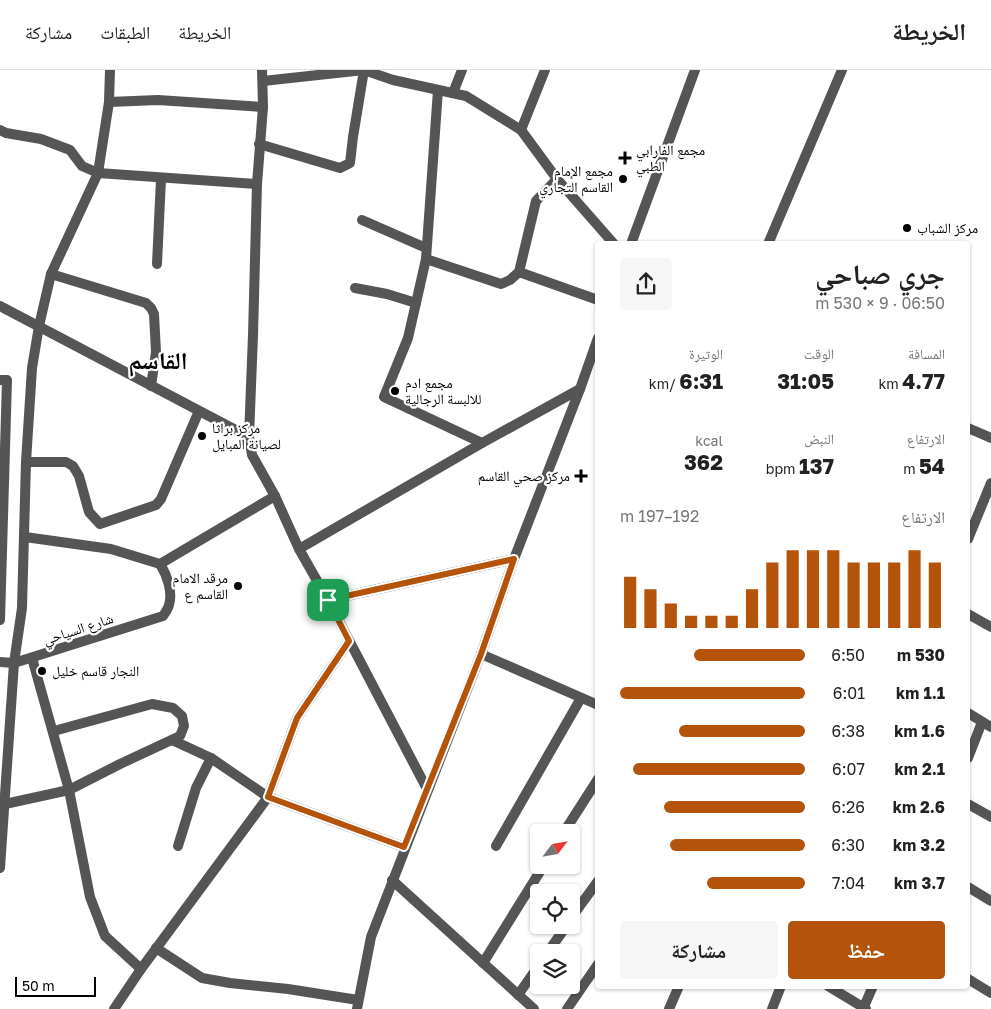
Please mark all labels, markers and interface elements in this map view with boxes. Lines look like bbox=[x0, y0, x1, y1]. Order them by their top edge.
text: الخريطة bbox=[892, 16, 966, 45]
text: مشاركة bbox=[25, 21, 72, 43]
text: الطبقات bbox=[100, 21, 150, 43]
text: الخريطة bbox=[178, 21, 231, 43]
place label: مجمع الفارابي الطبي bbox=[636, 141, 705, 178]
marker: مجمع الفارابي الطبي bbox=[618, 151, 632, 165]
place label: مجمع الإمام القاسم التجاري bbox=[539, 162, 613, 199]
marker: مجمع الإمام القاسم التجاري bbox=[617, 173, 629, 185]
place label: مركز الشباب bbox=[917, 219, 978, 237]
marker: مركز الشباب bbox=[901, 222, 913, 234]
text: جري صباحي bbox=[815, 257, 945, 290]
button: share bbox=[620, 258, 672, 310]
text: 06:50 · 9 × 530 m bbox=[815, 293, 945, 313]
district label: القاسم bbox=[129, 345, 187, 377]
text: الوتيرة bbox=[689, 345, 723, 362]
text: الوقت bbox=[804, 345, 834, 362]
text: المسافة bbox=[908, 345, 945, 362]
text: 6:31 bbox=[679, 368, 723, 394]
text: 31:05 bbox=[777, 368, 834, 394]
text: 4.77 bbox=[902, 368, 945, 394]
place label: مجمع ادم للالبسة الرجالية bbox=[405, 374, 481, 408]
text: /km bbox=[649, 375, 679, 392]
text: km bbox=[878, 375, 902, 392]
marker: مجمع ادم للالبسة الرجالية bbox=[389, 385, 401, 397]
place label: مركز براثا لصيانة المبايل bbox=[212, 419, 281, 453]
marker: مركز براثا لصيانة المبايل bbox=[196, 430, 208, 442]
text: النبض bbox=[804, 430, 834, 447]
text: الارتفاع bbox=[907, 430, 945, 447]
text: kcal bbox=[695, 432, 723, 449]
text: 362 bbox=[684, 449, 723, 475]
text: 137 bbox=[799, 453, 834, 479]
text: 54 bbox=[919, 453, 945, 479]
text: bpm bbox=[766, 460, 799, 477]
text: m bbox=[903, 460, 919, 477]
place label: مركز صحي القاسم bbox=[478, 467, 570, 488]
marker: مركز صحي القاسم bbox=[574, 469, 588, 483]
text: 192–197 m bbox=[620, 506, 699, 526]
text: الارتفاع bbox=[901, 507, 945, 527]
place label: مرقد الامام القاسم ع bbox=[173, 569, 228, 604]
pin bbox=[307, 579, 349, 621]
marker: مرقد الامام القاسم ع bbox=[232, 580, 244, 592]
icon: arrive bbox=[314, 586, 342, 614]
street label: شارع السياحي bbox=[41, 609, 116, 651]
text: 6:50 bbox=[831, 645, 865, 665]
text: 530 m bbox=[897, 645, 945, 665]
place label: النجار قاسم خليل bbox=[52, 662, 139, 681]
marker: النجار قاسم خليل bbox=[36, 665, 48, 677]
text: 6:01 bbox=[833, 683, 865, 703]
text: 1.1 km bbox=[896, 683, 945, 703]
text: 6:38 bbox=[831, 721, 865, 741]
text: 1.6 km bbox=[894, 721, 945, 741]
text: 6:07 bbox=[832, 759, 865, 779]
text: 2.1 km bbox=[895, 759, 945, 779]
text: 6:26 bbox=[832, 797, 865, 817]
text: 2.6 km bbox=[893, 797, 945, 817]
north arrow bbox=[530, 824, 580, 874]
map controls bbox=[530, 824, 580, 994]
text: 6:30 bbox=[831, 835, 865, 855]
text: 3.2 km bbox=[893, 835, 945, 855]
text: 7:04 bbox=[832, 873, 865, 893]
text: 3.7 km bbox=[894, 873, 945, 893]
button: locate bbox=[530, 884, 580, 934]
button: مشاركة bbox=[620, 921, 778, 979]
button: حفظ bbox=[788, 921, 945, 979]
button: layers bbox=[530, 944, 580, 994]
scale bar bbox=[15, 974, 96, 997]
text: 50 m bbox=[22, 977, 55, 994]

